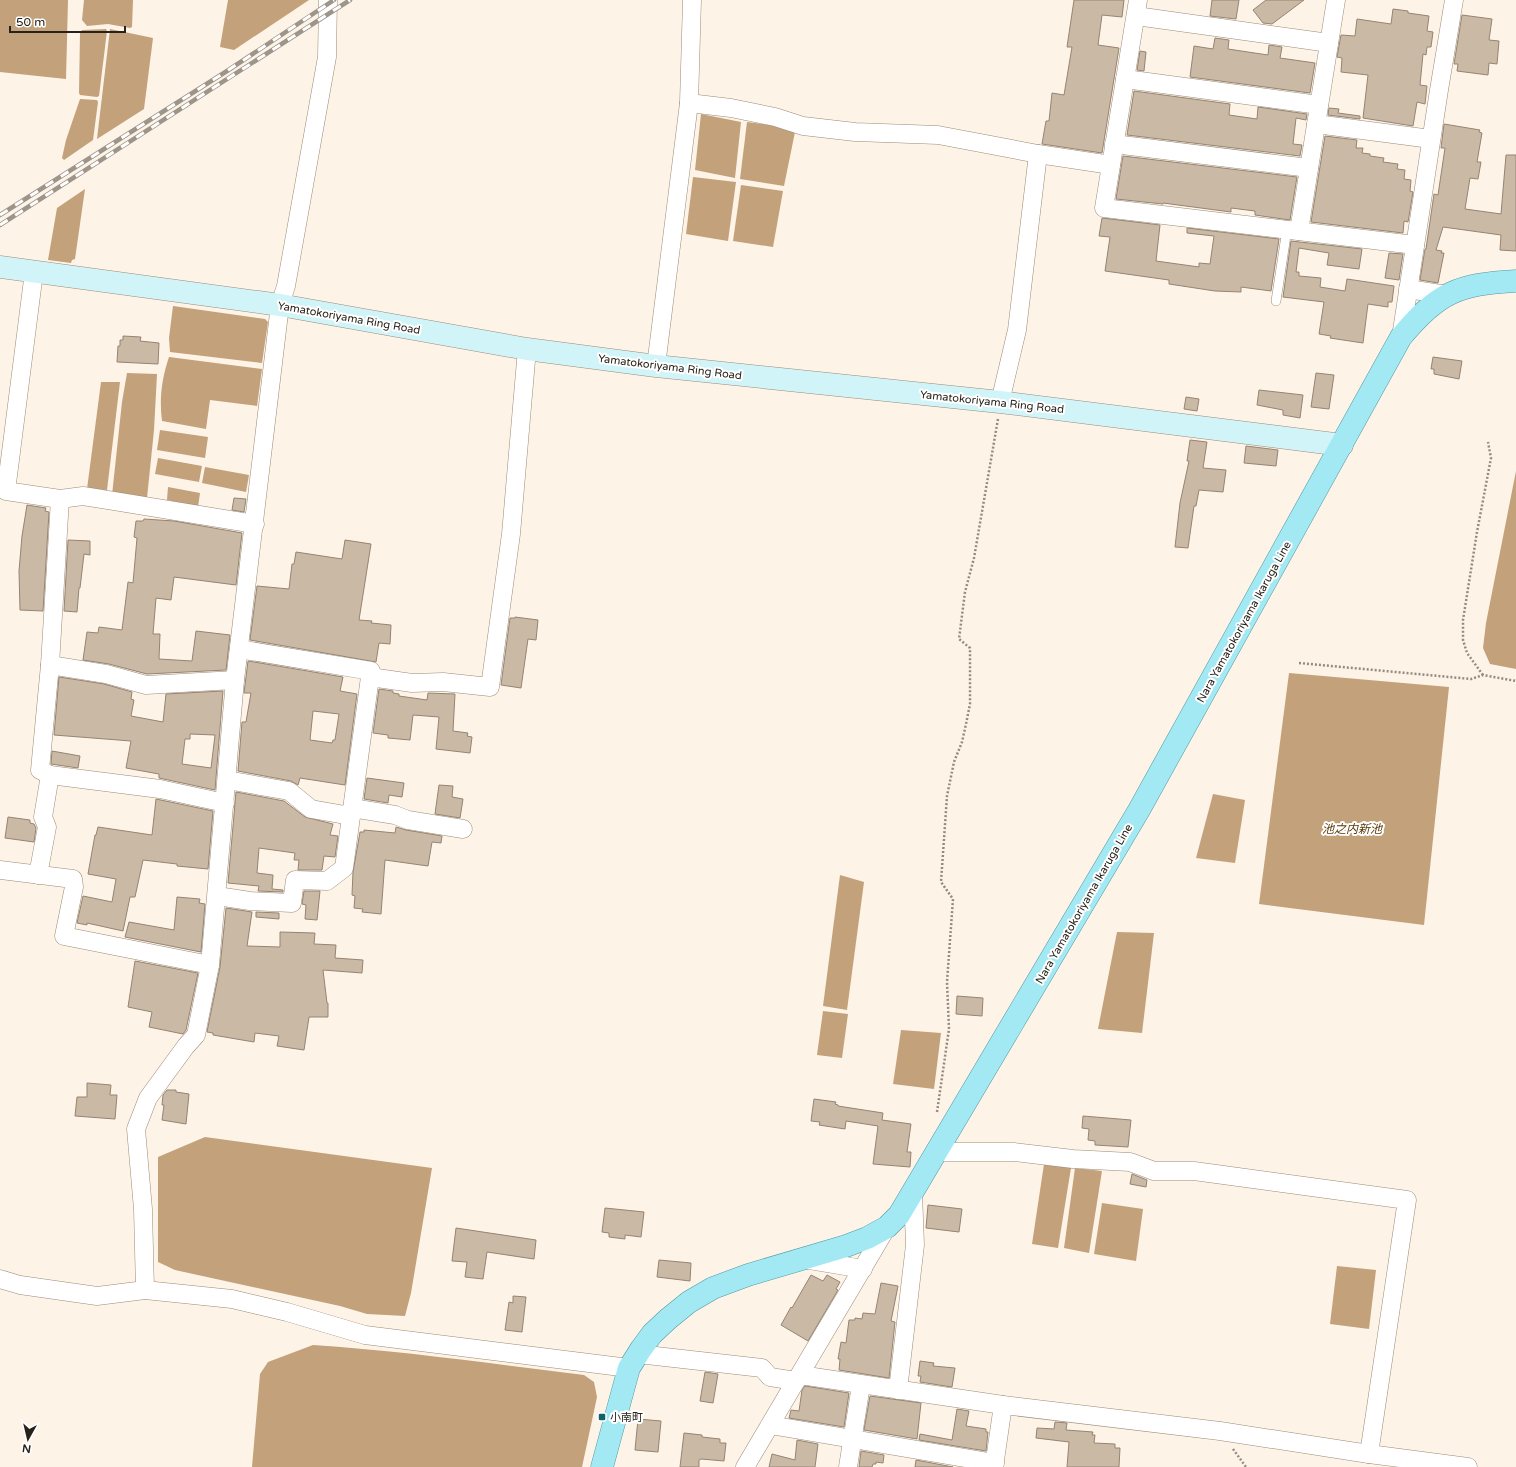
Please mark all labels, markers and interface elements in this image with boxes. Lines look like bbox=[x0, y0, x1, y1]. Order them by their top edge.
scale bar bbox=[10, 8, 125, 34]
text: 50 m bbox=[16, 15, 45, 29]
street label: Yamatokoriyama Ring Road bbox=[277, 299, 421, 337]
street label: Yamatokoriyama Ring Road bbox=[597, 352, 743, 382]
street label: Yamatokoriyama Ring Road bbox=[919, 388, 1065, 416]
street label: Nara Yamatokoriyama Ikaruga Line bbox=[1194, 539, 1294, 705]
street label: Nara Yamatokoriyama Ikaruga Line bbox=[1033, 822, 1135, 986]
water label: 池之内新池 bbox=[1322, 822, 1383, 836]
place label: 小南町 bbox=[610, 1411, 643, 1424]
marker: 小南町 bbox=[597, 1412, 607, 1422]
north arrow bbox=[8, 1419, 48, 1459]
text: N bbox=[21, 1441, 32, 1455]

